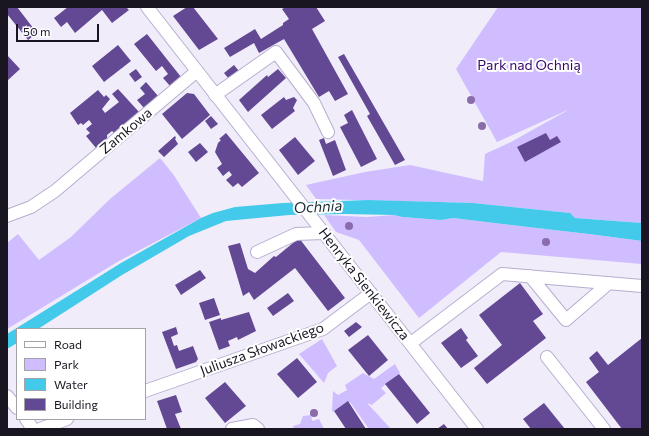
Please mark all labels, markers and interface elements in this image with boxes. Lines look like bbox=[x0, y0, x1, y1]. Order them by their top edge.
scale bar bbox=[18, 16, 101, 42]
text: 50 m bbox=[23, 24, 51, 38]
park label: Park nad Ochnią bbox=[477, 57, 581, 73]
street label: Zamkowa bbox=[97, 104, 155, 158]
water label: Ochnia bbox=[293, 197, 343, 217]
street label: Henryka Sienkiewicza bbox=[315, 224, 413, 344]
street label: Juliusza Słowackiego bbox=[198, 319, 326, 379]
legend bbox=[16, 328, 146, 420]
text: Road bbox=[54, 337, 82, 351]
text: Park bbox=[54, 357, 79, 371]
text: Water bbox=[54, 377, 88, 391]
text: Building bbox=[54, 397, 98, 411]

